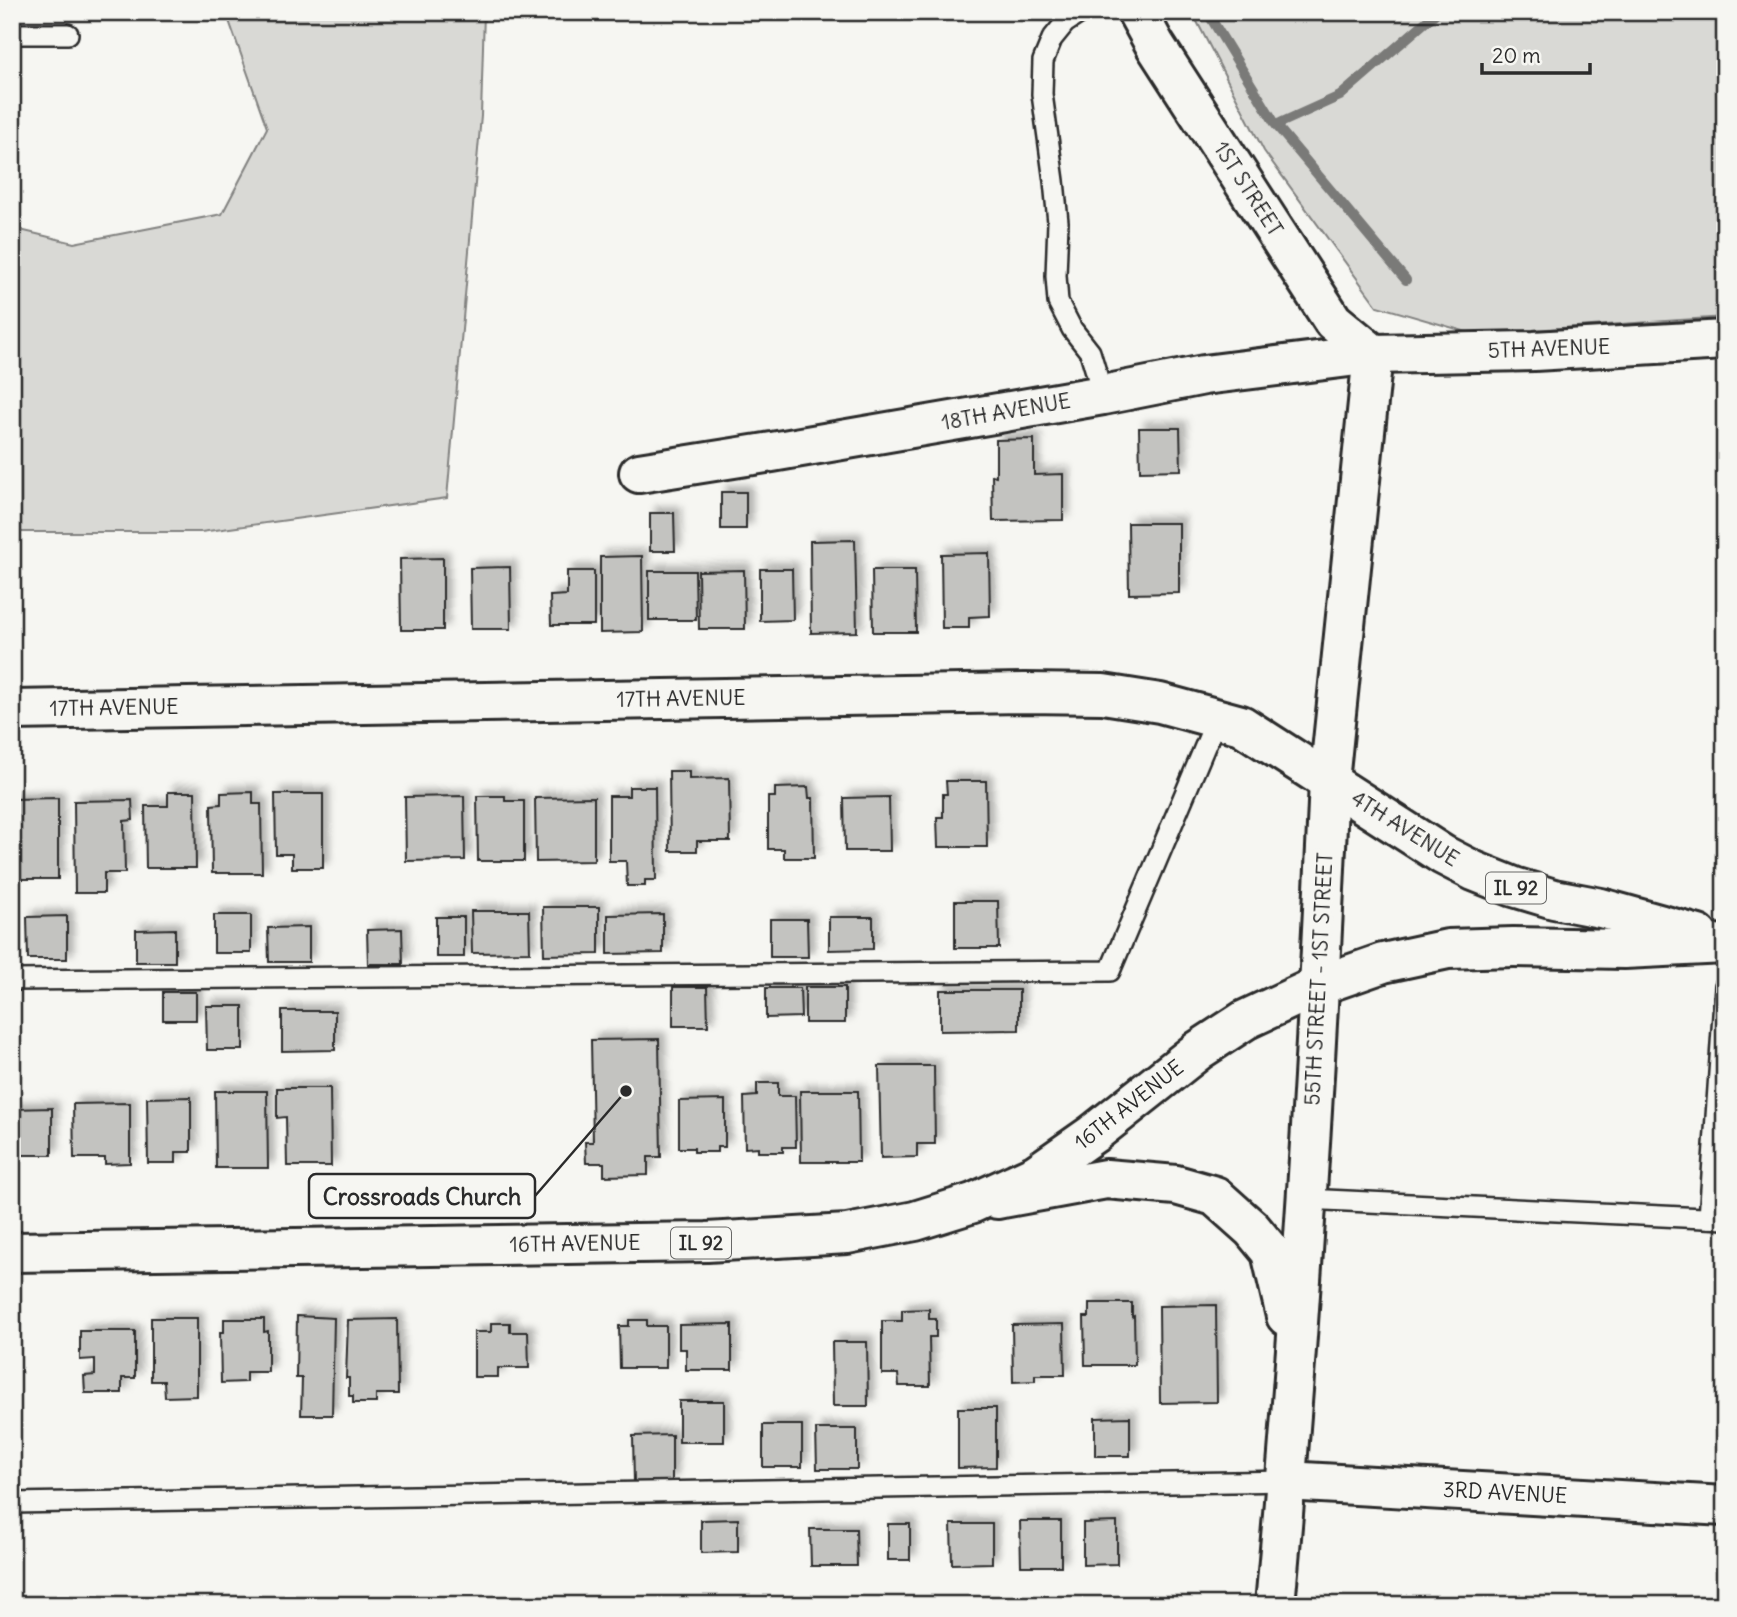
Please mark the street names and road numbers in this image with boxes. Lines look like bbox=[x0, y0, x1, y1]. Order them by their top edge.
street label: 1ST STREET bbox=[1208, 136, 1289, 241]
street label: 5TH AVENUE bbox=[1487, 333, 1611, 364]
street label: 18TH AVENUE bbox=[939, 387, 1073, 436]
street label: 17TH AVENUE bbox=[616, 684, 746, 713]
street label: 17TH AVENUE bbox=[49, 693, 179, 722]
street label: 4TH AVENUE bbox=[1346, 785, 1464, 872]
street label: 55TH STREET - 1ST STREET bbox=[1298, 852, 1339, 1106]
road number: IL 92 bbox=[1486, 873, 1546, 904]
street label: 16TH AVENUE bbox=[1069, 1054, 1189, 1156]
road number: IL 92 bbox=[671, 1228, 731, 1259]
street label: 16TH AVENUE bbox=[509, 1229, 641, 1258]
street label: 3RD AVENUE bbox=[1442, 1476, 1568, 1509]

